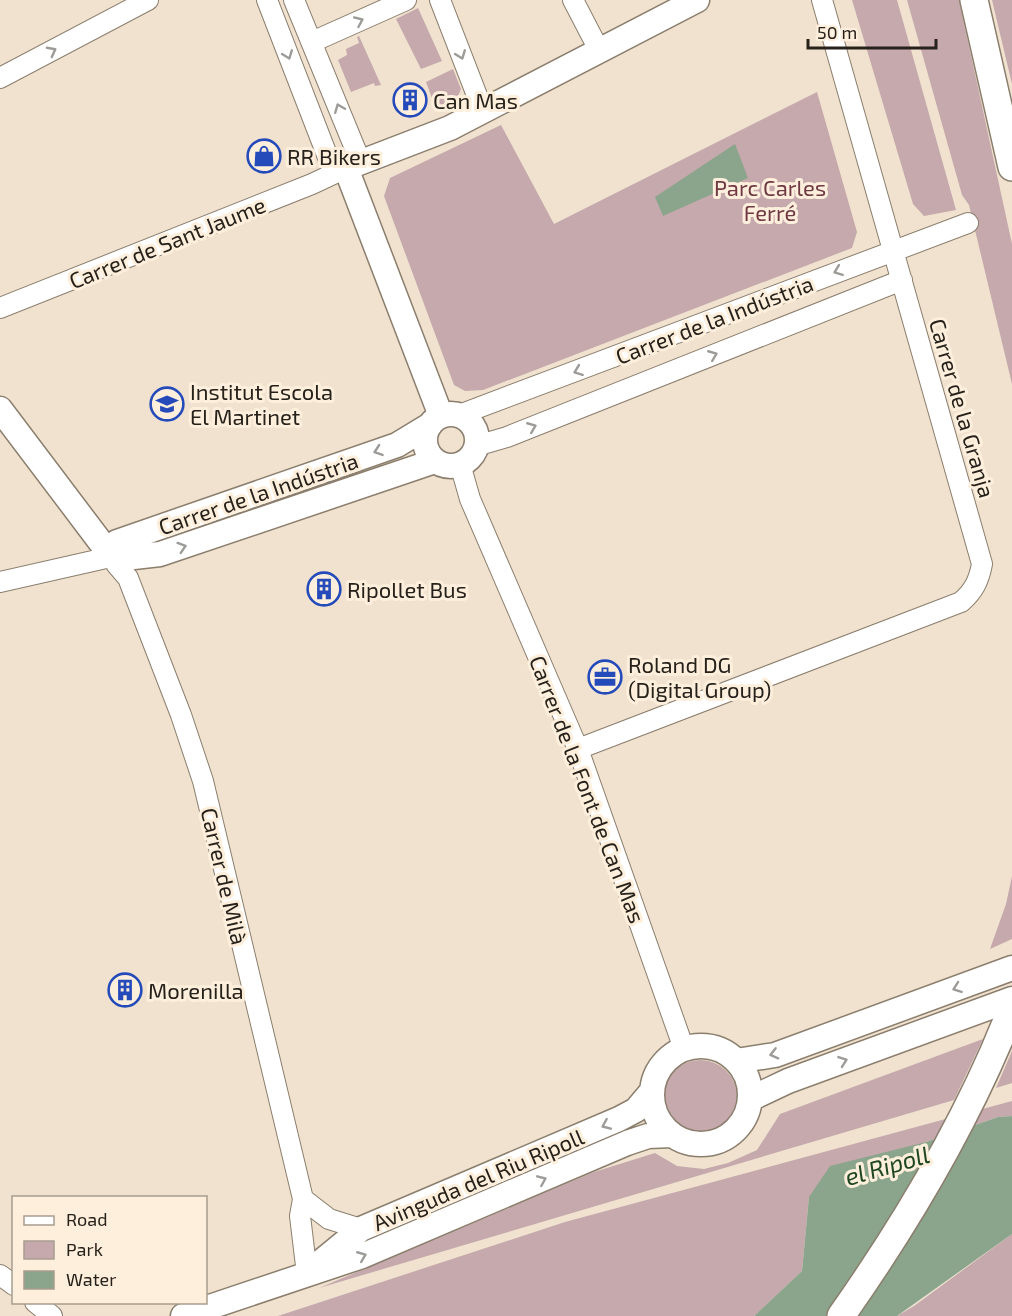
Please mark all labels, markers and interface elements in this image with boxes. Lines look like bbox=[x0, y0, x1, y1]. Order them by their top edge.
scale bar bbox=[808, 12, 936, 50]
one-way arrow bbox=[353, 16, 364, 28]
text: 50 m bbox=[817, 21, 857, 43]
one-way arrow bbox=[45, 47, 56, 58]
one-way arrow bbox=[281, 48, 293, 59]
one-way arrow bbox=[454, 48, 466, 59]
building icon: Can Mas bbox=[392, 82, 428, 118]
place label: Can Mas bbox=[433, 87, 518, 113]
one-way arrow bbox=[334, 104, 346, 115]
shop icon: RR Bikers bbox=[246, 138, 282, 174]
place label: RR Bikers bbox=[287, 143, 381, 169]
park label: Parc Carles Ferré bbox=[714, 174, 826, 225]
street label: Carrer de Sant Jaume bbox=[65, 191, 269, 293]
one-way arrow bbox=[833, 264, 844, 276]
street label: Carrer de la Indústria bbox=[612, 269, 816, 369]
street label: Carrer de la Granja bbox=[924, 316, 1001, 501]
one-way arrow bbox=[707, 350, 717, 363]
one-way arrow bbox=[573, 364, 584, 377]
place label: Institut Escola El Martinet bbox=[190, 378, 333, 429]
school or university icon: Institut Escola El Martinet bbox=[149, 386, 185, 422]
one-way arrow bbox=[526, 422, 536, 435]
one-way arrow bbox=[373, 444, 383, 457]
street label: Carrer de la Indústria bbox=[155, 447, 361, 539]
one-way arrow bbox=[176, 541, 187, 554]
building icon: Ripollet Bus bbox=[306, 571, 342, 607]
place label: Ripollet Bus bbox=[347, 576, 467, 602]
place label: Roland DG (Digital Group) bbox=[628, 651, 771, 702]
street label: Carrer de la Font de Can Mas bbox=[525, 652, 651, 926]
office icon: Roland DG (Digital Group) bbox=[587, 659, 623, 695]
street label: Carrer de Milà bbox=[197, 805, 253, 947]
building icon: Morenilla bbox=[107, 972, 143, 1008]
place label: Morenilla bbox=[148, 977, 244, 1003]
one-way arrow bbox=[952, 981, 963, 993]
one-way arrow bbox=[769, 1047, 779, 1060]
one-way arrow bbox=[837, 1056, 848, 1068]
one-way arrow bbox=[601, 1118, 612, 1130]
street label: Avinguda del Riu Ripoll bbox=[369, 1123, 588, 1235]
water label: el Ripoll bbox=[841, 1139, 933, 1191]
one-way arrow bbox=[535, 1175, 546, 1187]
legend bbox=[12, 1196, 207, 1304]
text: Road bbox=[66, 1208, 107, 1230]
text: Park bbox=[66, 1238, 103, 1260]
one-way arrow bbox=[356, 1251, 367, 1263]
text: Water bbox=[66, 1268, 116, 1290]

